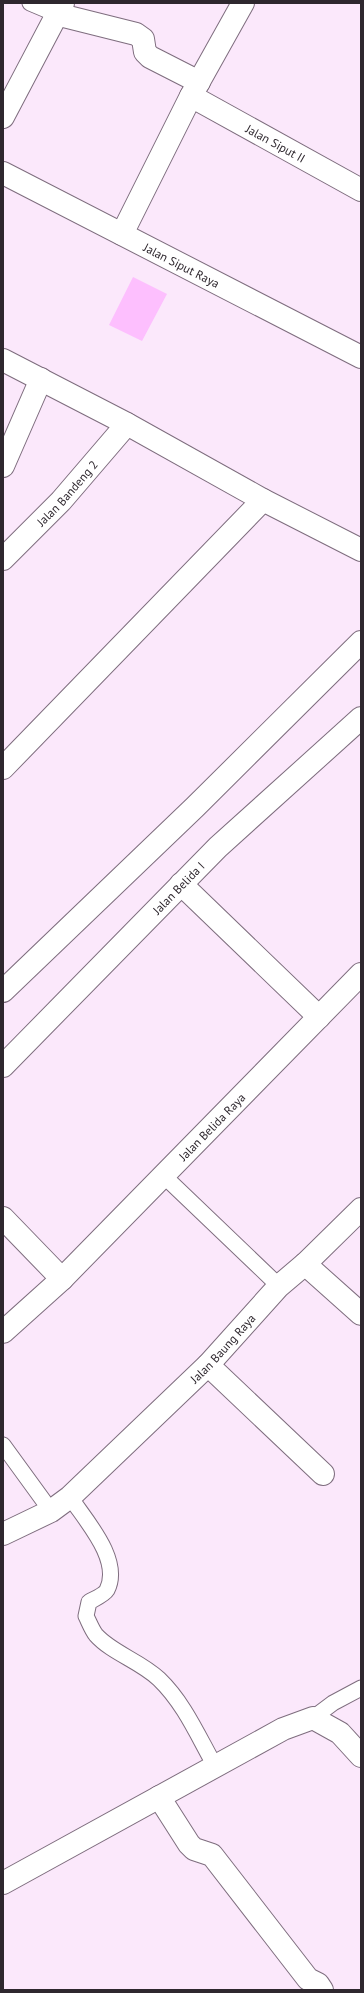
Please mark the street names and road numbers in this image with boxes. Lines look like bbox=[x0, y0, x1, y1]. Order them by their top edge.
street label: Jalan Siput II bbox=[243, 120, 308, 165]
street label: Jalan Siput Raya bbox=[140, 239, 222, 291]
street label: Jalan Bandeng 2 bbox=[32, 457, 100, 530]
street label: Jalan Belida I bbox=[148, 858, 207, 918]
street label: Jalan Belida Raya bbox=[174, 1089, 248, 1164]
street label: Jalan Baung Raya bbox=[186, 1310, 258, 1386]

